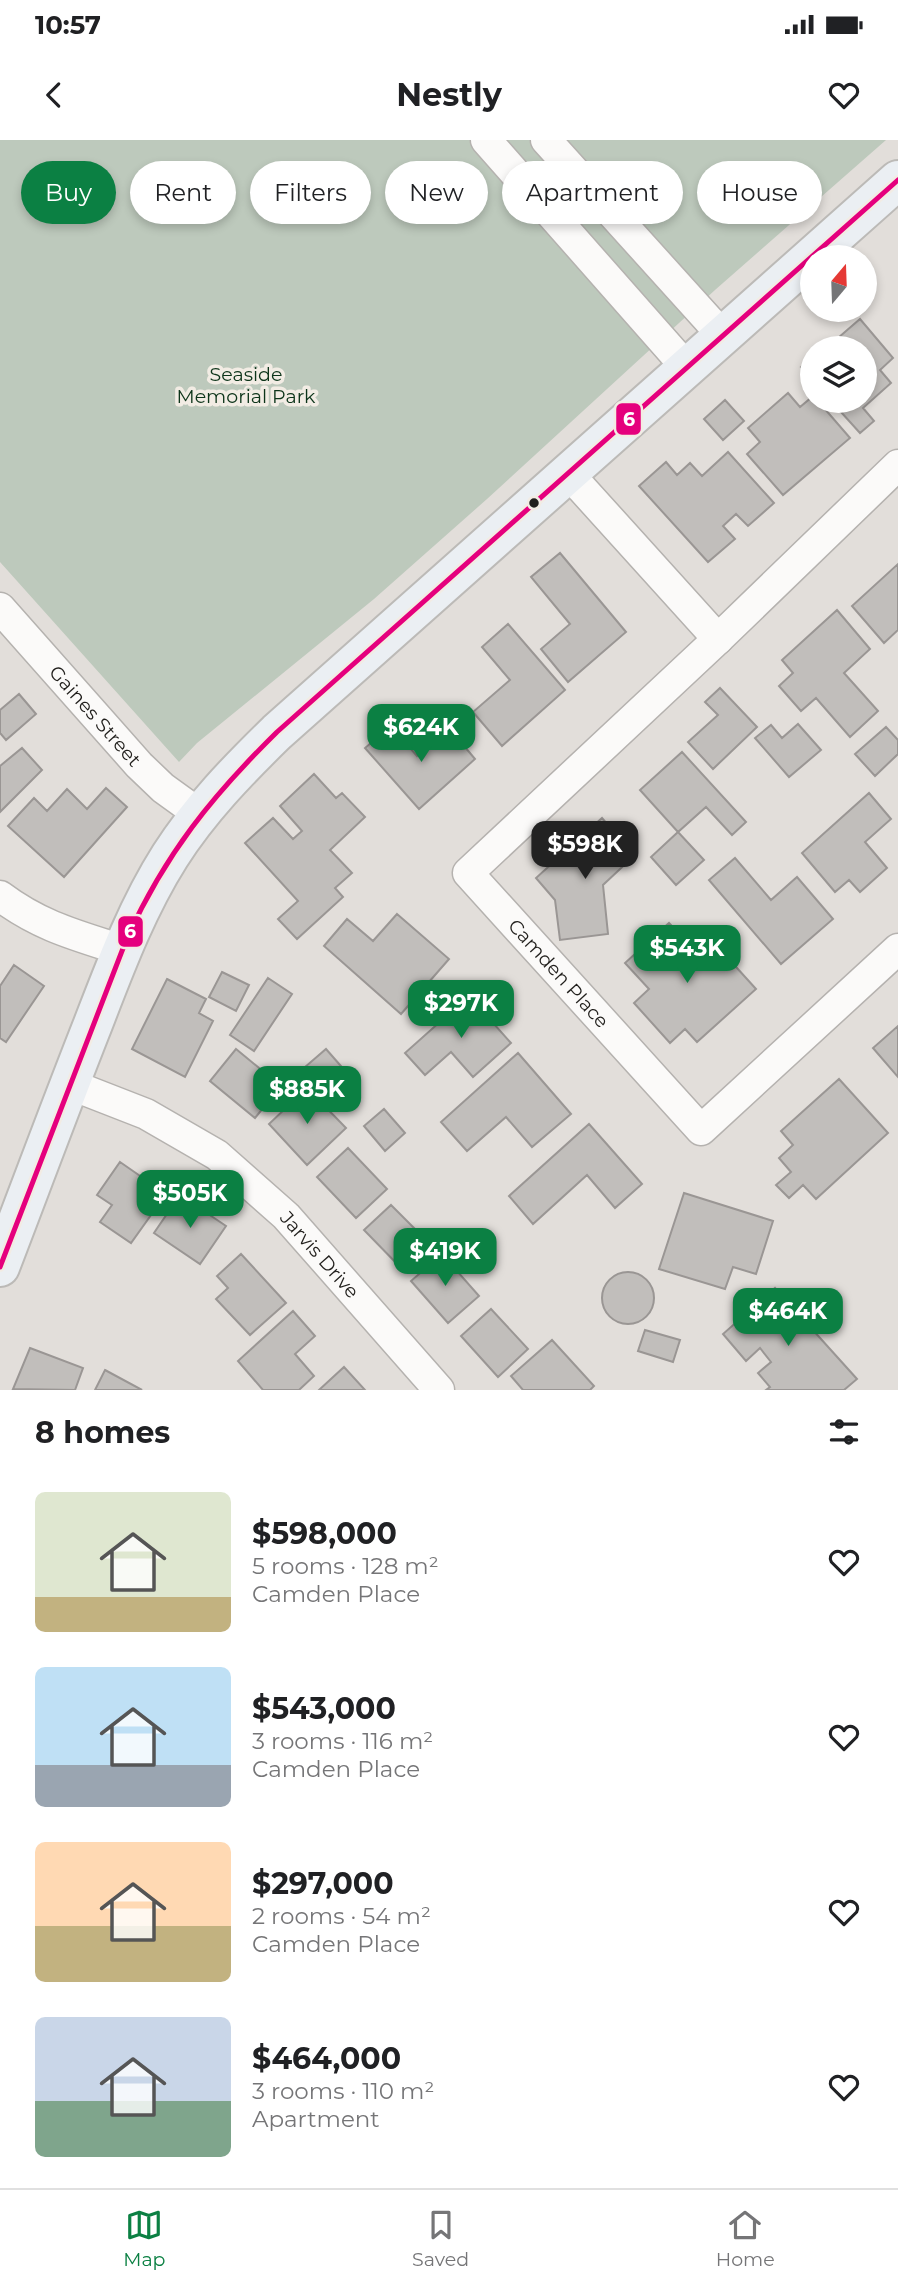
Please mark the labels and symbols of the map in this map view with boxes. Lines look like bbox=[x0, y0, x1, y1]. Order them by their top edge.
north arrow bbox=[800, 245, 877, 322]
park label: Seaside Memorial Park bbox=[177, 363, 316, 408]
line badge: 6 bbox=[615, 402, 642, 436]
text: 6 bbox=[623, 408, 635, 431]
unlabelled marker bbox=[527, 496, 541, 510]
street label: Gaines Street bbox=[44, 661, 146, 772]
pin: $624K bbox=[372, 704, 470, 764]
pin: $598K bbox=[536, 822, 634, 881]
street label: Camden Place bbox=[503, 914, 614, 1033]
line badge: 6 bbox=[117, 915, 144, 948]
text: 6 bbox=[124, 920, 136, 943]
pin: $543K bbox=[638, 926, 736, 985]
pin: $297K bbox=[412, 981, 510, 1040]
pin: $885K bbox=[258, 1066, 356, 1126]
pin: $505K bbox=[141, 1170, 239, 1230]
street label: Jarvis Drive bbox=[274, 1206, 364, 1303]
pin: $419K bbox=[396, 1228, 494, 1288]
pin: $464K bbox=[739, 1288, 837, 1348]

